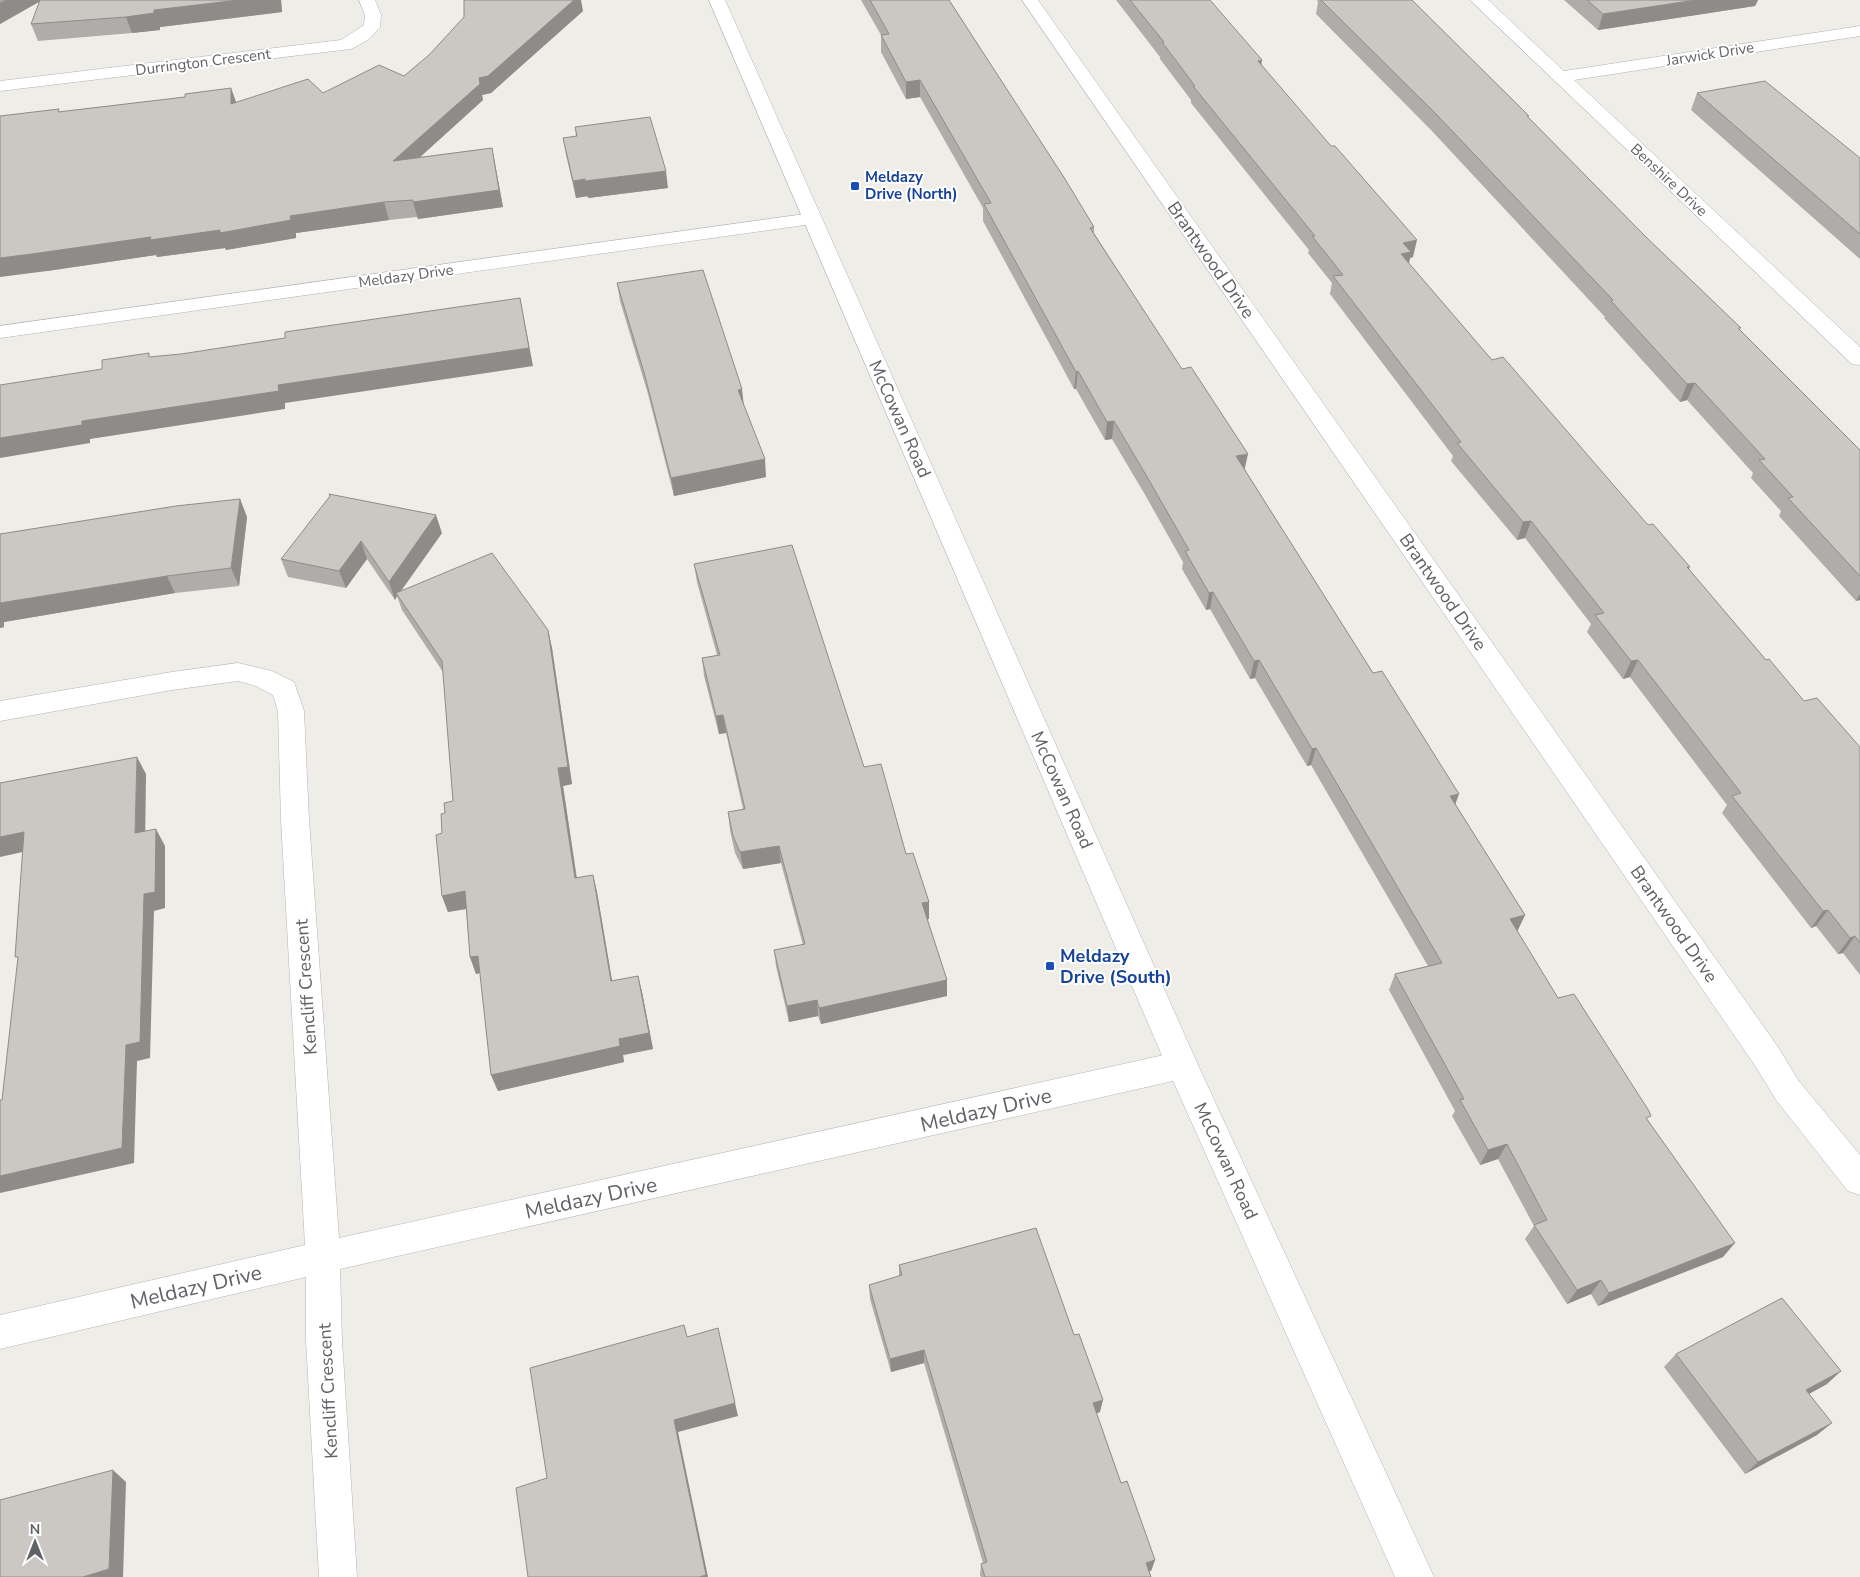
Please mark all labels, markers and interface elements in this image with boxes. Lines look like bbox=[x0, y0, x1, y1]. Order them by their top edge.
street label: Jarwick Drive bbox=[1664, 37, 1755, 71]
street label: Durrington Crescent bbox=[134, 44, 272, 80]
street label: Benshire Drive bbox=[1626, 139, 1712, 221]
place label: Meldazy Drive (North) bbox=[865, 167, 958, 204]
marker: Meldazy Drive (North) bbox=[849, 180, 861, 192]
street label: Brantwood Drive bbox=[1162, 197, 1260, 323]
street label: Meldazy Drive bbox=[357, 259, 455, 293]
street label: McCowan Road bbox=[863, 356, 937, 482]
street label: Brantwood Drive bbox=[1394, 529, 1492, 655]
street label: McCowan Road bbox=[1025, 727, 1099, 853]
street label: Brantwood Drive bbox=[1625, 861, 1723, 987]
street label: Kencliff Crescent bbox=[289, 918, 323, 1056]
place label: Meldazy Drive (South) bbox=[1060, 944, 1172, 989]
marker: Meldazy Drive (South) bbox=[1044, 960, 1056, 972]
street label: Meldazy Drive bbox=[917, 1081, 1055, 1139]
street label: McCowan Road bbox=[1188, 1099, 1264, 1223]
street label: Meldazy Drive bbox=[522, 1170, 660, 1226]
street label: Meldazy Drive bbox=[127, 1258, 265, 1316]
street label: Kencliff Crescent bbox=[312, 1322, 344, 1460]
north arrow bbox=[10, 1517, 60, 1567]
text: N bbox=[30, 1520, 40, 1539]

